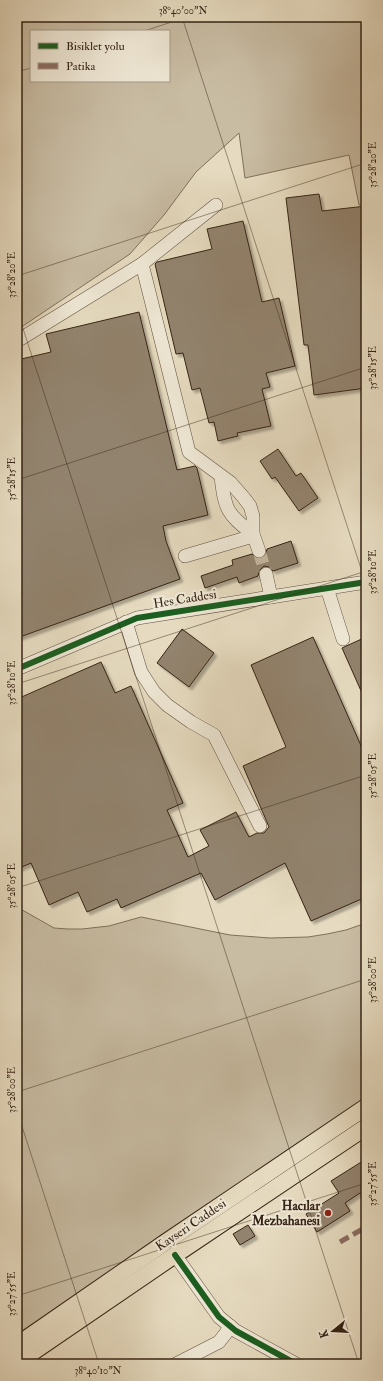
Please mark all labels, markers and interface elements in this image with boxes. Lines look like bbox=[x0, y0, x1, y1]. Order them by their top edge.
text: 38°40'00"N bbox=[159, 5, 207, 17]
legend bbox=[30, 30, 170, 82]
text: Bisiklet yolu bbox=[66, 39, 125, 54]
text: Patika bbox=[66, 59, 96, 74]
text: 35°28'20"E bbox=[367, 142, 379, 188]
text: 35°28'20"E bbox=[6, 252, 18, 298]
text: 35°28'15"E bbox=[367, 346, 379, 390]
text: 35°28'15"E bbox=[6, 457, 18, 501]
text: 35°28'10"E bbox=[367, 550, 379, 594]
street label: Hes Caddesi bbox=[152, 586, 218, 612]
text: 35°28'10"E bbox=[6, 661, 18, 705]
text: 35°28'05"E bbox=[367, 753, 379, 799]
text: 35°28'05"E bbox=[6, 863, 18, 909]
text: 35°28'00"E bbox=[367, 957, 379, 1003]
text: 35°28'00"E bbox=[6, 1067, 18, 1113]
text: 35°27'55"E bbox=[367, 1162, 379, 1206]
street label: Kayseri Caddesi bbox=[153, 1195, 230, 1255]
place label: Hacılar Mezbahanesi bbox=[251, 1198, 321, 1229]
marker: Hacılar Mezbahanesi bbox=[323, 1208, 333, 1218]
text: 35°27'55"E bbox=[6, 1272, 18, 1316]
north arrow bbox=[313, 1311, 353, 1351]
text: K bbox=[316, 1327, 331, 1340]
text: 38°40'10"N bbox=[74, 1365, 122, 1377]

